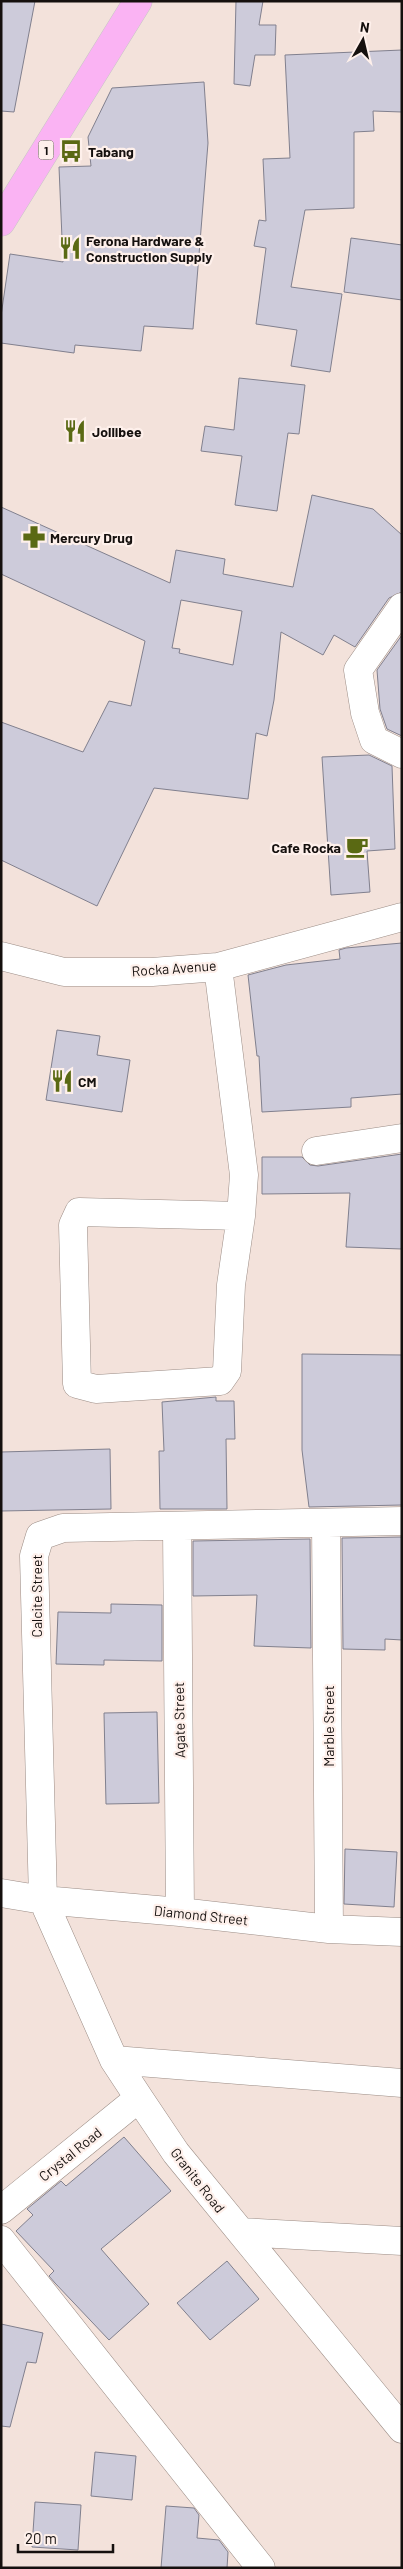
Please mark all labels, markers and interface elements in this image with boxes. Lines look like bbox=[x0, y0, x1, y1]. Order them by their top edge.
north arrow bbox=[338, 15, 388, 65]
text: N bbox=[359, 18, 371, 36]
bus stop icon: Tabang bbox=[58, 138, 84, 164]
road number: 1 bbox=[38, 140, 54, 160]
place label: Tabang bbox=[88, 143, 134, 160]
place label: Ferona Hardware & Construction Supply bbox=[86, 232, 212, 265]
restaurant icon: Ferona Hardware & Construction Supply bbox=[57, 235, 83, 261]
restaurant icon: Jollibee bbox=[62, 418, 88, 444]
place label: Jollibee bbox=[92, 423, 142, 440]
pharmacy icon: Mercury Drug bbox=[21, 524, 47, 550]
place label: Mercury Drug bbox=[50, 529, 133, 546]
cafe icon: Cafe Rocka bbox=[344, 834, 370, 860]
place label: Cafe Rocka bbox=[272, 839, 341, 856]
street label: Rocka Avenue bbox=[131, 957, 217, 979]
restaurant icon: CM bbox=[49, 1068, 75, 1094]
place label: CM bbox=[78, 1073, 97, 1090]
street label: Calcite Street bbox=[28, 1555, 45, 1638]
street label: Agate Street bbox=[170, 1682, 188, 1758]
street label: Marble Street bbox=[320, 1685, 337, 1767]
street label: Diamond Street bbox=[153, 1902, 249, 1928]
street label: Crystal Road bbox=[35, 2123, 105, 2185]
street label: Granite Road bbox=[167, 2144, 229, 2216]
scale bar bbox=[18, 2522, 112, 2554]
text: 20 m bbox=[25, 2529, 57, 2547]

